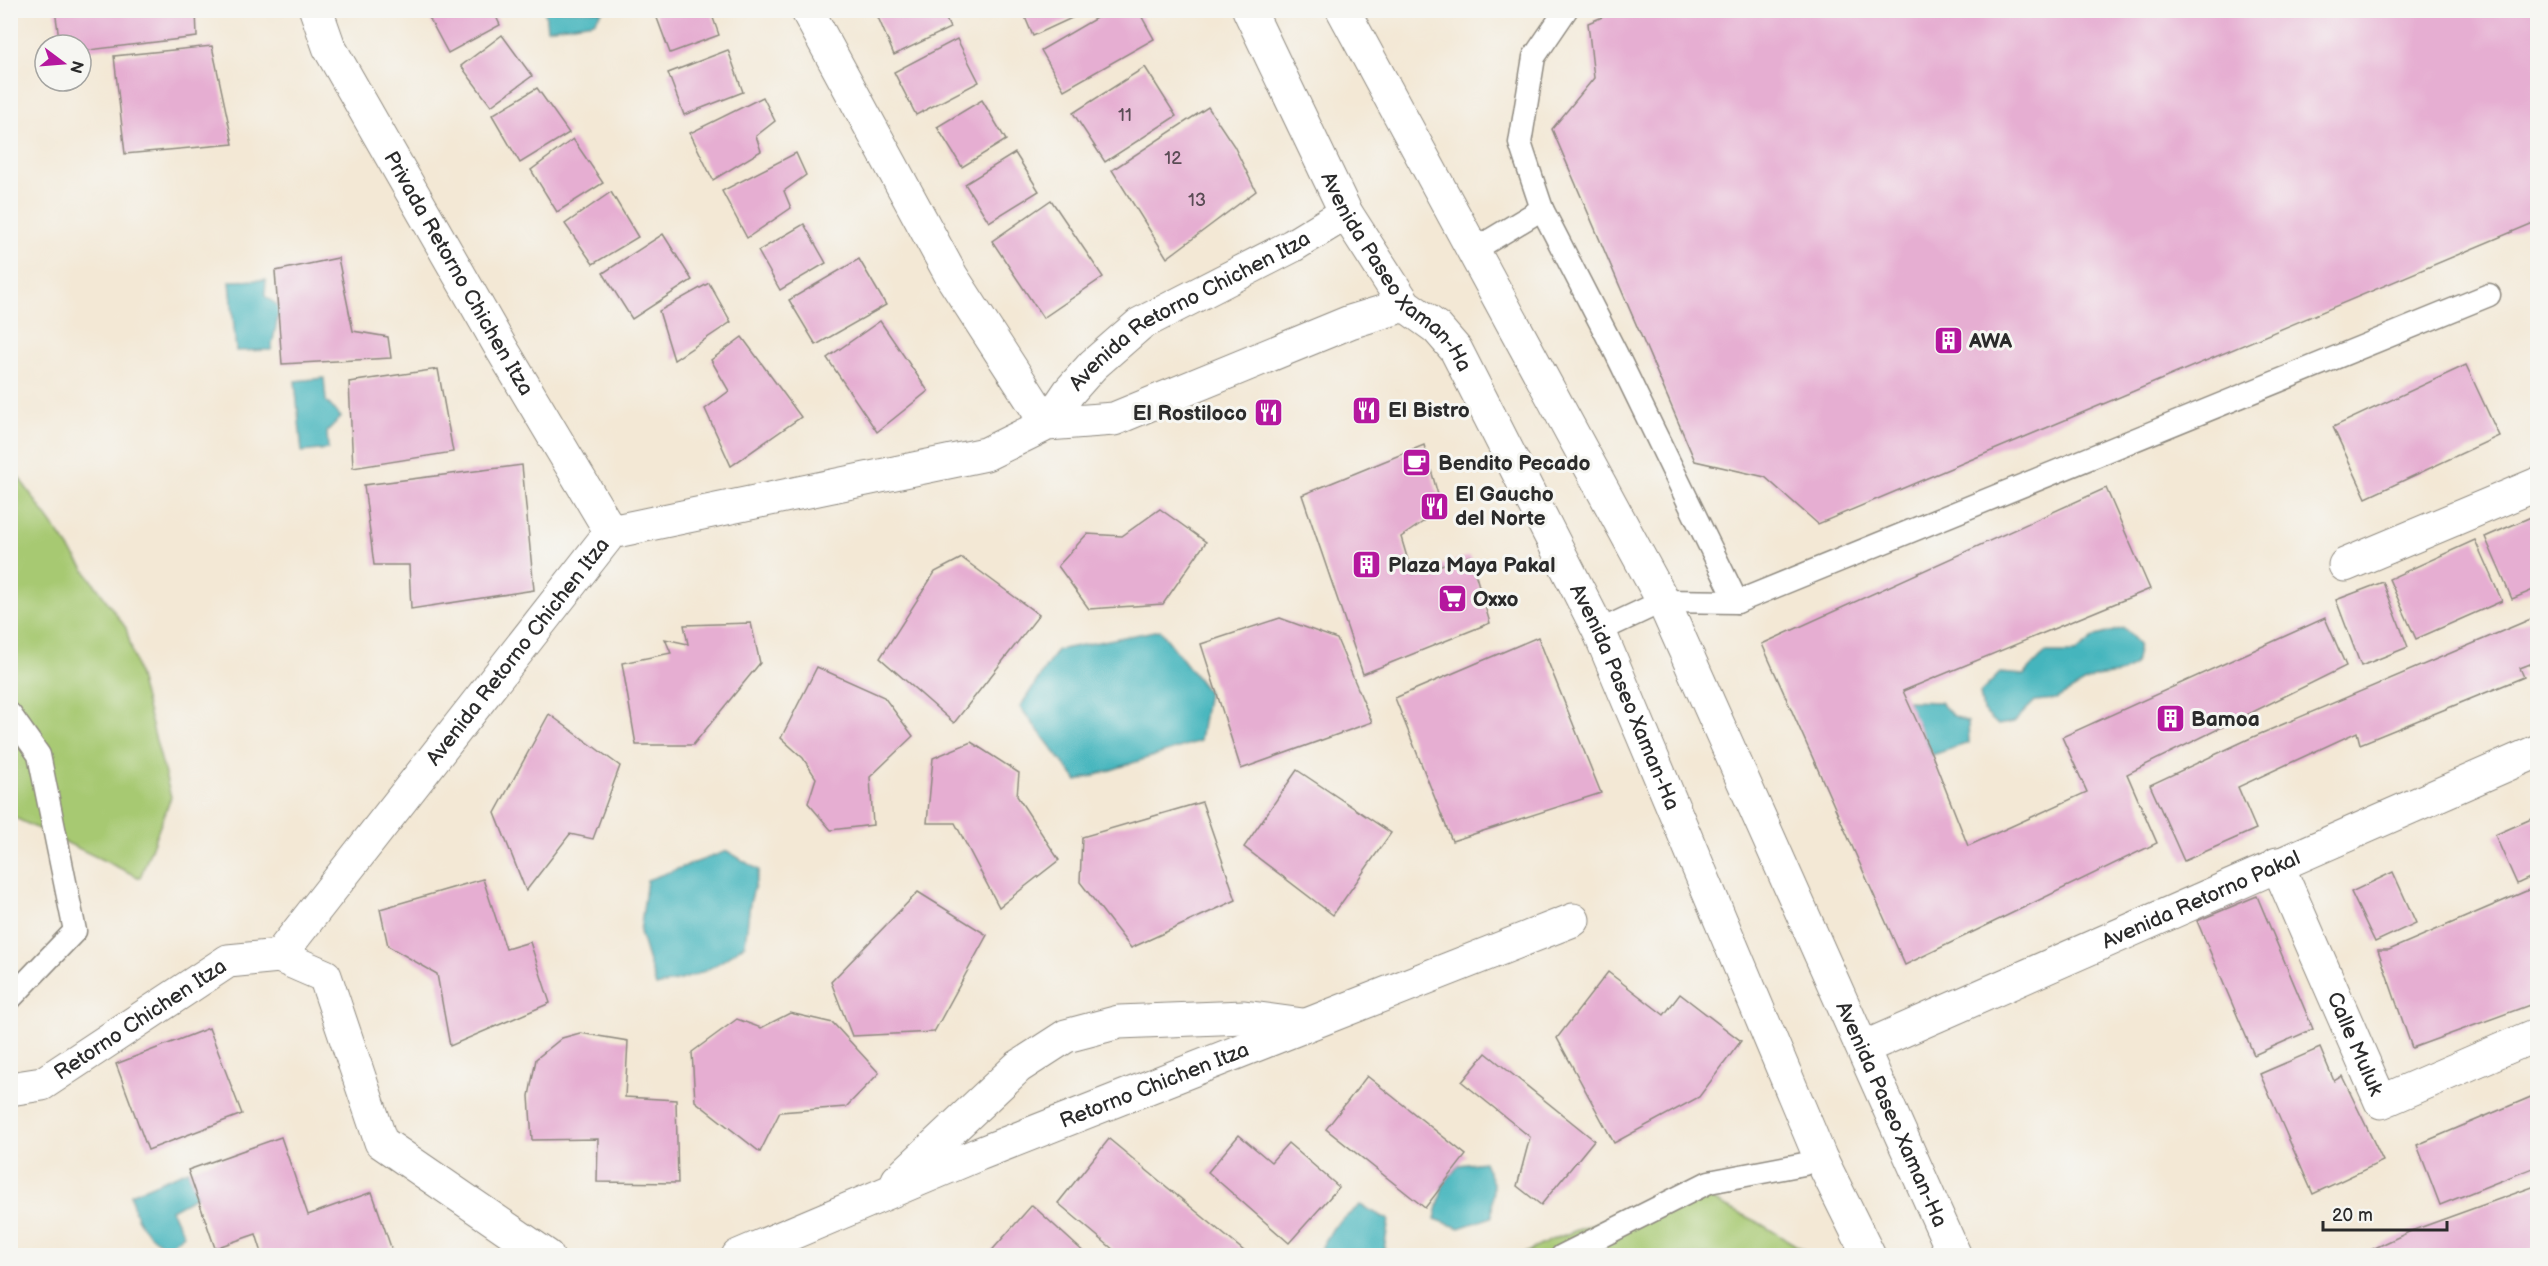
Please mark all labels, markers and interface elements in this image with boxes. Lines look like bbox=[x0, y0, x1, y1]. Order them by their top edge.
north arrow bbox=[33, 33, 93, 93]
text: N bbox=[65, 58, 87, 75]
house number: 11 bbox=[1118, 105, 1132, 126]
street label: Privada Retorno Chichen Itza bbox=[379, 147, 539, 400]
house number: 12 bbox=[1164, 148, 1182, 169]
street label: Avenida Paseo Xaman-Ha bbox=[1316, 168, 1477, 376]
house number: 13 bbox=[1188, 190, 1206, 211]
street label: Avenida Retorno Chichen Itza bbox=[1064, 225, 1315, 396]
building icon: AWA bbox=[1932, 325, 1964, 357]
place label: AWA bbox=[1968, 329, 2012, 354]
restaurant icon: El Bistro bbox=[1351, 394, 1383, 426]
restaurant icon: El Rostiloco bbox=[1252, 397, 1284, 429]
place label: El Bistro bbox=[1388, 398, 1470, 423]
place label: El Rostiloco bbox=[1133, 401, 1247, 426]
cafe icon: Bendito Pecado bbox=[1401, 447, 1433, 479]
place label: Bendito Pecado bbox=[1438, 451, 1590, 476]
place label: El Gaucho del Norte bbox=[1455, 482, 1554, 531]
restaurant icon: El Gaucho del Norte bbox=[1418, 490, 1450, 522]
street label: Avenida Retorno Chichen Itza bbox=[421, 533, 614, 770]
building icon: Plaza Maya Pakal bbox=[1351, 549, 1383, 581]
place label: Plaza Maya Pakal bbox=[1388, 553, 1555, 578]
street label: Avenida Paseo Xaman-Ha bbox=[1565, 580, 1685, 814]
supermarket icon: Oxxo bbox=[1436, 583, 1468, 615]
place label: Oxxo bbox=[1473, 587, 1519, 612]
building icon: Bamoa bbox=[2154, 703, 2186, 735]
place label: Bamoa bbox=[2191, 707, 2260, 732]
street label: Avenida Retorno Pakal bbox=[2098, 845, 2304, 954]
street label: Retorno Chichen Itza bbox=[49, 953, 231, 1085]
street label: Calle Muluk bbox=[2322, 988, 2389, 1100]
street label: Avenida Paseo Xaman-Ha bbox=[1831, 998, 1953, 1231]
street label: Retorno Chichen Itza bbox=[1056, 1036, 1252, 1133]
scale bar bbox=[2323, 1194, 2448, 1232]
text: 20 m bbox=[2332, 1205, 2373, 1226]

